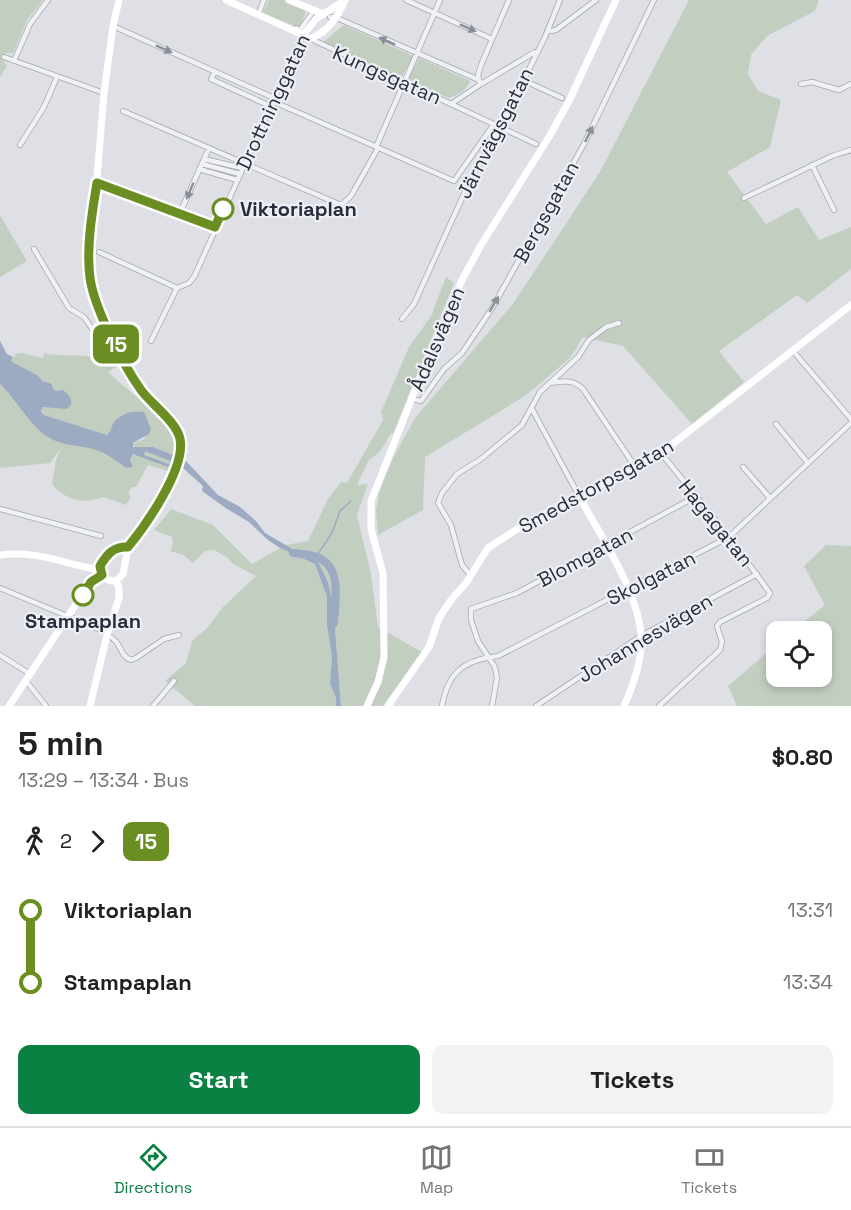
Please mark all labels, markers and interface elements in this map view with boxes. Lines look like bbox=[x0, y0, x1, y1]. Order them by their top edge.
one-way arrow bbox=[460, 23, 478, 33]
street label: Drottninggatan bbox=[230, 30, 316, 174]
one-way arrow bbox=[377, 36, 395, 46]
street label: Kungsgatan bbox=[328, 39, 446, 111]
one-way arrow bbox=[155, 44, 173, 54]
street label: Järnvägsgatan bbox=[451, 63, 539, 203]
one-way arrow bbox=[584, 125, 593, 142]
street label: Bergsgatan bbox=[507, 157, 585, 267]
one-way arrow bbox=[185, 183, 194, 200]
place label: Viktoriaplan bbox=[240, 196, 357, 222]
marker: Viktoriaplan bbox=[212, 198, 234, 220]
street label: Ådalsvägen bbox=[403, 283, 471, 395]
one-way arrow bbox=[489, 296, 499, 313]
line badge: 15 bbox=[89, 324, 143, 364]
text: 15 bbox=[105, 331, 127, 358]
street label: Smedstorpsgatan bbox=[514, 433, 678, 539]
street label: Hagagatan bbox=[673, 474, 759, 572]
street label: Blomgatan bbox=[533, 521, 637, 593]
street label: Skolgatan bbox=[602, 545, 700, 611]
marker: Stampaplan bbox=[72, 584, 94, 606]
street label: Johannesvägen bbox=[573, 588, 717, 688]
place label: Stampaplan bbox=[25, 608, 141, 634]
map controls bbox=[766, 621, 832, 687]
button: locate bbox=[766, 621, 832, 687]
text: 5 min bbox=[18, 723, 103, 765]
text: $0.80 bbox=[772, 743, 833, 771]
text: 13:29 – 13:34 · Bus bbox=[18, 767, 189, 793]
icon: walk bbox=[18, 825, 51, 858]
icon: forward bbox=[81, 825, 114, 858]
text: 2 bbox=[60, 828, 72, 854]
text: 15 bbox=[135, 828, 157, 855]
text: Viktoriaplan bbox=[64, 896, 192, 924]
text: 13:31 bbox=[787, 897, 833, 923]
text: Stampaplan bbox=[64, 968, 192, 996]
text: 13:34 bbox=[783, 969, 833, 995]
button: Start bbox=[18, 1045, 420, 1114]
button: Tickets bbox=[432, 1045, 833, 1114]
tab: Directions bbox=[114, 1141, 192, 1198]
tab: Map bbox=[420, 1141, 453, 1198]
tab: Tickets bbox=[681, 1141, 737, 1198]

